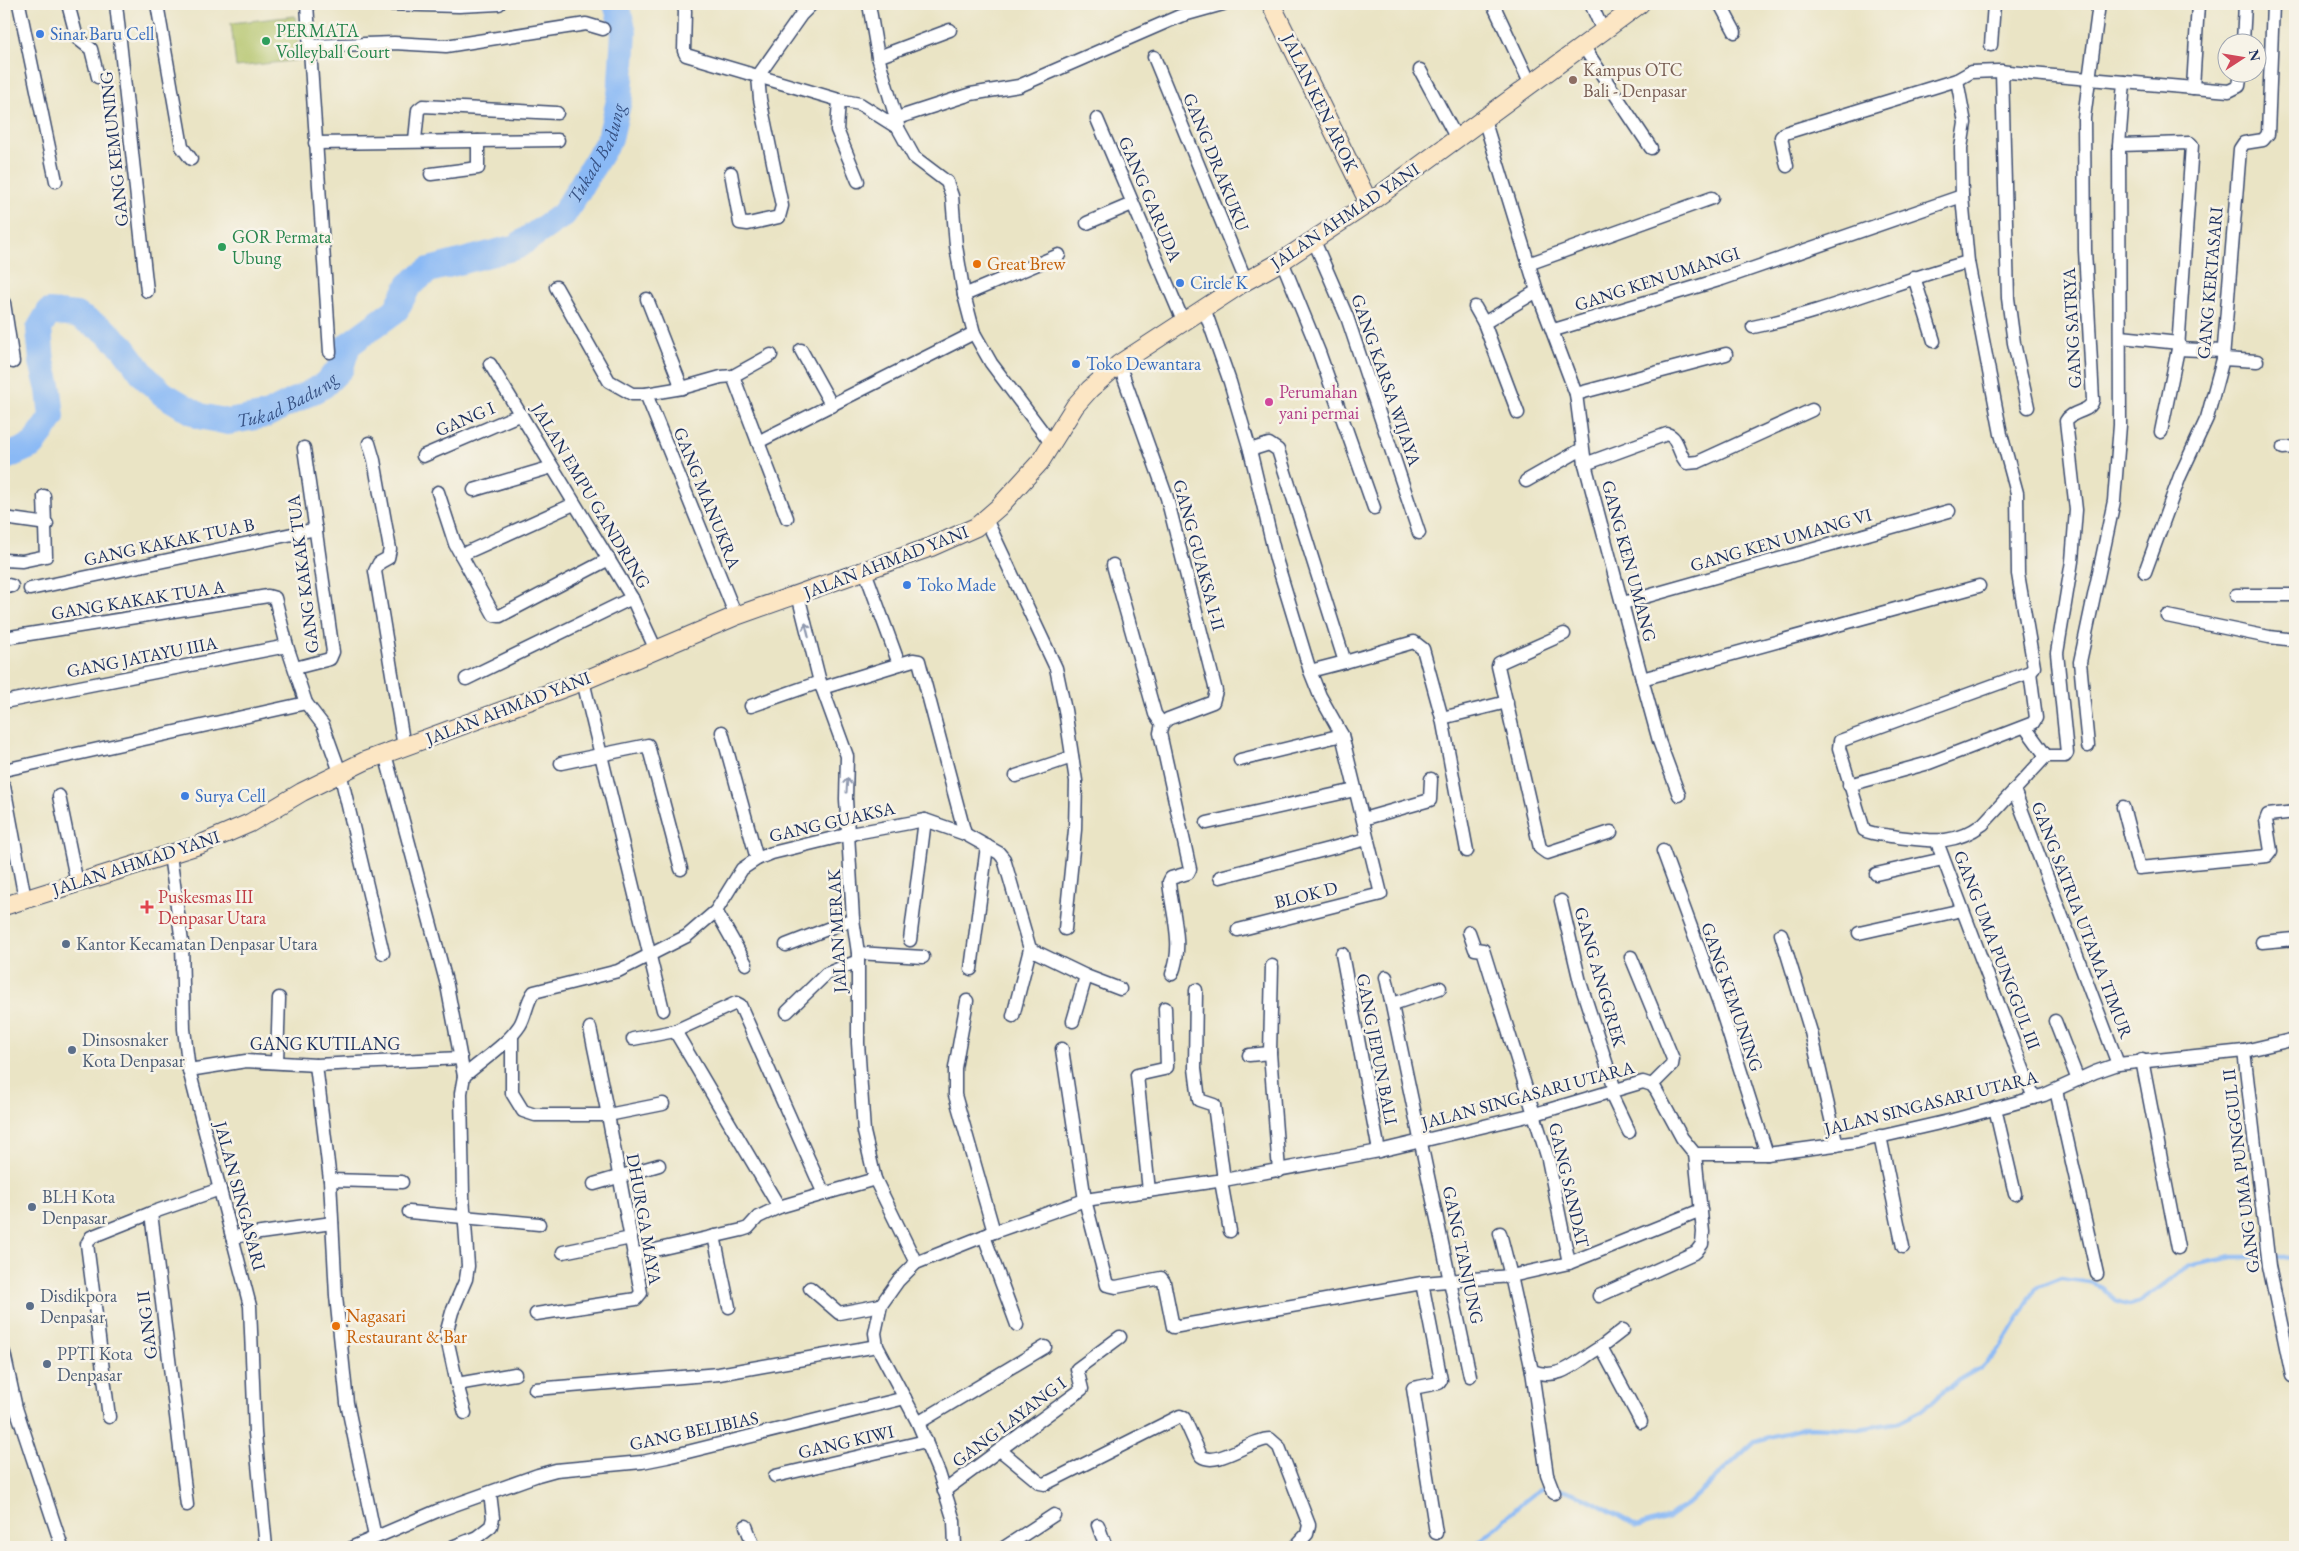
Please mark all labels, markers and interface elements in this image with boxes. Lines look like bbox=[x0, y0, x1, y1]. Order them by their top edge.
place label: PERMATA Volleyball Court bbox=[276, 19, 390, 63]
place label: Sinar Baru Cell bbox=[50, 22, 154, 45]
marker: Sinar Baru Cell bbox=[34, 28, 46, 40]
street label: JALAN KEN AROK bbox=[1276, 28, 1364, 176]
north arrow bbox=[2216, 32, 2266, 82]
marker: PERMATA Volleyball Court bbox=[260, 35, 272, 47]
text: N bbox=[2245, 48, 2265, 63]
place label: Kampus OTC Bali - Denpasar bbox=[1583, 58, 1687, 102]
street label: GANG KEMUNING bbox=[94, 70, 133, 228]
marker: Kampus OTC Bali - Denpasar bbox=[1567, 74, 1579, 86]
street label: GANG DRAKUKU bbox=[1178, 89, 1255, 235]
water label: Tukad Badung bbox=[562, 100, 631, 208]
street label: GANG GARUDA bbox=[1114, 133, 1187, 265]
street label: JALAN AHMAD YANI bbox=[1264, 157, 1424, 275]
street label: GANG KERTASARI bbox=[2191, 206, 2228, 360]
place label: GOR Permata Ubung bbox=[232, 225, 332, 269]
marker: GOR Permata Ubung bbox=[216, 241, 228, 253]
street label: GANG KEN UMANGI bbox=[1571, 241, 1742, 316]
place label: Great Brew bbox=[987, 252, 1066, 275]
marker: Great Brew bbox=[971, 258, 983, 270]
street label: GANG SATRYA bbox=[2057, 266, 2086, 389]
place label: Circle K bbox=[1190, 271, 1248, 294]
marker: Circle K bbox=[1174, 277, 1186, 289]
street label: GANG KARSA WIJAYA bbox=[1346, 291, 1427, 469]
place label: Toko Dewantara bbox=[1086, 352, 1202, 375]
marker: Toko Dewantara bbox=[1070, 358, 1082, 370]
water label: Tukad Badung bbox=[235, 366, 344, 433]
place label: Perumahan yani permai bbox=[1279, 380, 1360, 424]
street label: GANG I bbox=[431, 396, 498, 441]
marker: Perumahan yani permai bbox=[1263, 396, 1275, 408]
street label: JALAN EMPU GANDRING bbox=[526, 397, 656, 593]
street label: GANG MANUKRA bbox=[669, 423, 747, 573]
street label: GANG GUAKSA I-II bbox=[1168, 477, 1231, 633]
street label: GANG KEN UMANG bbox=[1597, 478, 1662, 644]
street label: GANG KAKAK TUA bbox=[281, 493, 324, 655]
street label: GANG KEN UMANG VI bbox=[1687, 503, 1874, 576]
street label: GANG KAKAK TUA B bbox=[81, 512, 256, 571]
street label: JALAN AHMAD YANI bbox=[798, 520, 971, 604]
place label: Toko Made bbox=[917, 573, 996, 596]
street label: GANG KAKAK TUA A bbox=[49, 574, 227, 625]
marker: Toko Made bbox=[901, 579, 913, 591]
one-way arrow bbox=[801, 622, 811, 638]
street label: GANG JATAYU IIIA bbox=[65, 631, 220, 682]
street label: JALAN AHMAD YANI bbox=[420, 666, 593, 750]
one-way arrow bbox=[842, 778, 852, 794]
place label: Surya Cell bbox=[195, 784, 266, 807]
marker: Surya Cell bbox=[179, 790, 191, 802]
street label: GANG GUAKSA bbox=[767, 796, 898, 847]
street label: GANG SATRIA UTAMA TIMUR bbox=[2027, 798, 2138, 1042]
street label: JALAN AHMAD YANI bbox=[47, 825, 222, 901]
street label: GANG UMA PUNGGUL III bbox=[1949, 847, 2046, 1053]
street label: JALAN MERAK bbox=[822, 868, 851, 996]
street label: BLOK D bbox=[1272, 876, 1340, 913]
place label: Puskesmas III Denpasar Utara bbox=[158, 885, 267, 929]
marker: Puskesmas III Denpasar Utara bbox=[140, 900, 154, 914]
street label: GANG ANGGREK bbox=[1569, 904, 1632, 1050]
street label: GANG KEMUNING bbox=[1696, 919, 1769, 1074]
place label: Kantor Kecamatan Denpasar Utara bbox=[76, 932, 319, 955]
marker: Kantor Kecamatan Denpasar Utara bbox=[60, 938, 72, 950]
street label: GANG JEPUN BALI bbox=[1352, 971, 1403, 1126]
place label: Dinsosnaker Kota Denpasar bbox=[82, 1028, 185, 1072]
street label: GANG KUTILANG bbox=[250, 1032, 400, 1055]
marker: Dinsosnaker Kota Denpasar bbox=[66, 1044, 78, 1056]
street label: JALAN SINGASARI UTARA bbox=[1417, 1055, 1637, 1135]
street label: JALAN SINGASARI UTARA bbox=[1820, 1065, 2041, 1141]
street label: GANG UMA PUNGGUL II bbox=[2217, 1068, 2264, 1274]
street label: JALAN SINGASARI bbox=[209, 1117, 271, 1273]
street label: GANG SANDAT bbox=[1544, 1120, 1595, 1250]
street label: DHURGA MAYA bbox=[622, 1152, 667, 1287]
street label: GANG TANJUNG bbox=[1438, 1184, 1489, 1326]
place label: BLH Kota Denpasar bbox=[42, 1185, 116, 1229]
marker: BLH Kota Denpasar bbox=[26, 1201, 38, 1213]
place label: Disdikpora Denpasar bbox=[40, 1284, 118, 1328]
street label: GANG II bbox=[131, 1290, 162, 1361]
marker: Disdikpora Denpasar bbox=[24, 1300, 36, 1312]
place label: Nagasari Restaurant & Bar bbox=[346, 1304, 467, 1348]
marker: Nagasari Restaurant & Bar bbox=[330, 1320, 342, 1332]
place label: PPTI Kota Denpasar bbox=[57, 1342, 133, 1386]
marker: PPTI Kota Denpasar bbox=[41, 1358, 53, 1370]
street label: GANG LAYANG I bbox=[947, 1371, 1070, 1472]
street label: GANG BELIBIAS bbox=[627, 1406, 761, 1455]
street label: GANG KIWI bbox=[796, 1419, 896, 1464]

